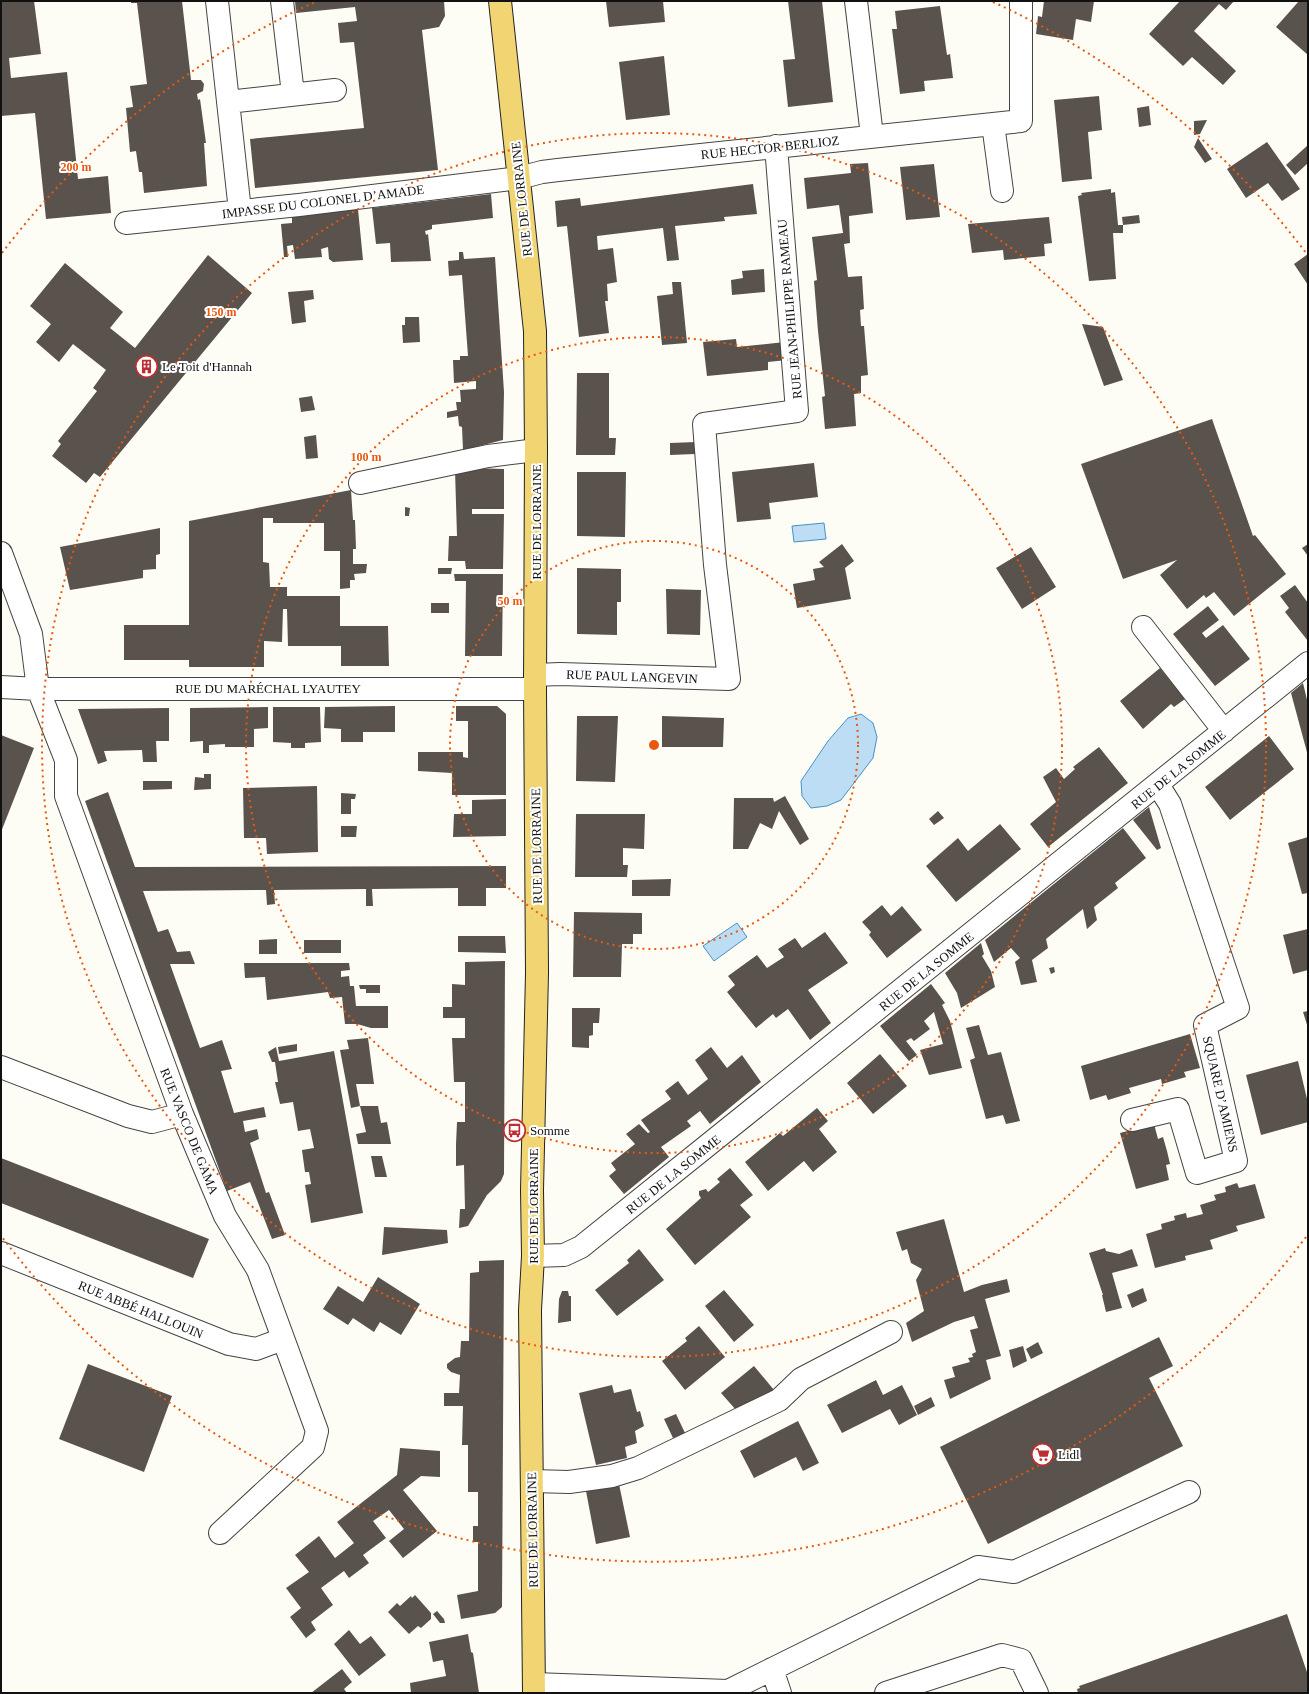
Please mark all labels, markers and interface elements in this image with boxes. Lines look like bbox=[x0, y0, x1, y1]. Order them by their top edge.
street label: RUE HECTOR BERLIOZ bbox=[700, 133, 840, 162]
street label: RUE DE LORRAINE bbox=[508, 141, 535, 257]
text: 200 m bbox=[61, 160, 92, 174]
street label: IMPASSE DU COLONEL D’AMADE bbox=[221, 182, 425, 221]
street label: RUE JEAN-PHILIPPE RAMEAU bbox=[774, 218, 805, 400]
text: 150 m bbox=[206, 305, 237, 319]
building icon: Le Toit d'Hannah bbox=[133, 353, 159, 379]
place label: Le Toit d'Hannah bbox=[162, 359, 253, 374]
text: 100 m bbox=[351, 450, 382, 464]
street label: RUE DE LORRAINE bbox=[529, 464, 544, 580]
text: 50 m bbox=[498, 594, 523, 608]
street label: RUE PAUL LANGEVIN bbox=[566, 667, 699, 686]
street label: RUE DU MARÉCHAL LYAUTEY bbox=[175, 681, 361, 696]
street label: RUE DE LA SOMME bbox=[1128, 727, 1229, 812]
centre of rings bbox=[647, 738, 661, 752]
street label: RUE DE LORRAINE bbox=[528, 788, 545, 904]
street label: RUE DE LA SOMME bbox=[876, 929, 977, 1014]
street label: SQUARE D’AMIENS bbox=[1200, 1035, 1241, 1154]
street label: RUE VASCO DE GAMA bbox=[157, 1066, 222, 1197]
bus stop icon: Somme bbox=[502, 1117, 528, 1143]
place label: Somme bbox=[530, 1123, 570, 1138]
street label: RUE DE LA SOMME bbox=[623, 1132, 724, 1217]
street label: RUE DE LORRAINE bbox=[526, 1148, 541, 1264]
street label: RUE ABBÉ HALLOUIN bbox=[76, 1277, 206, 1342]
supermarket icon: Lidl bbox=[1029, 1441, 1055, 1467]
place label: Lidl bbox=[1058, 1447, 1080, 1462]
street label: RUE DE LORRAINE bbox=[524, 1472, 541, 1588]

